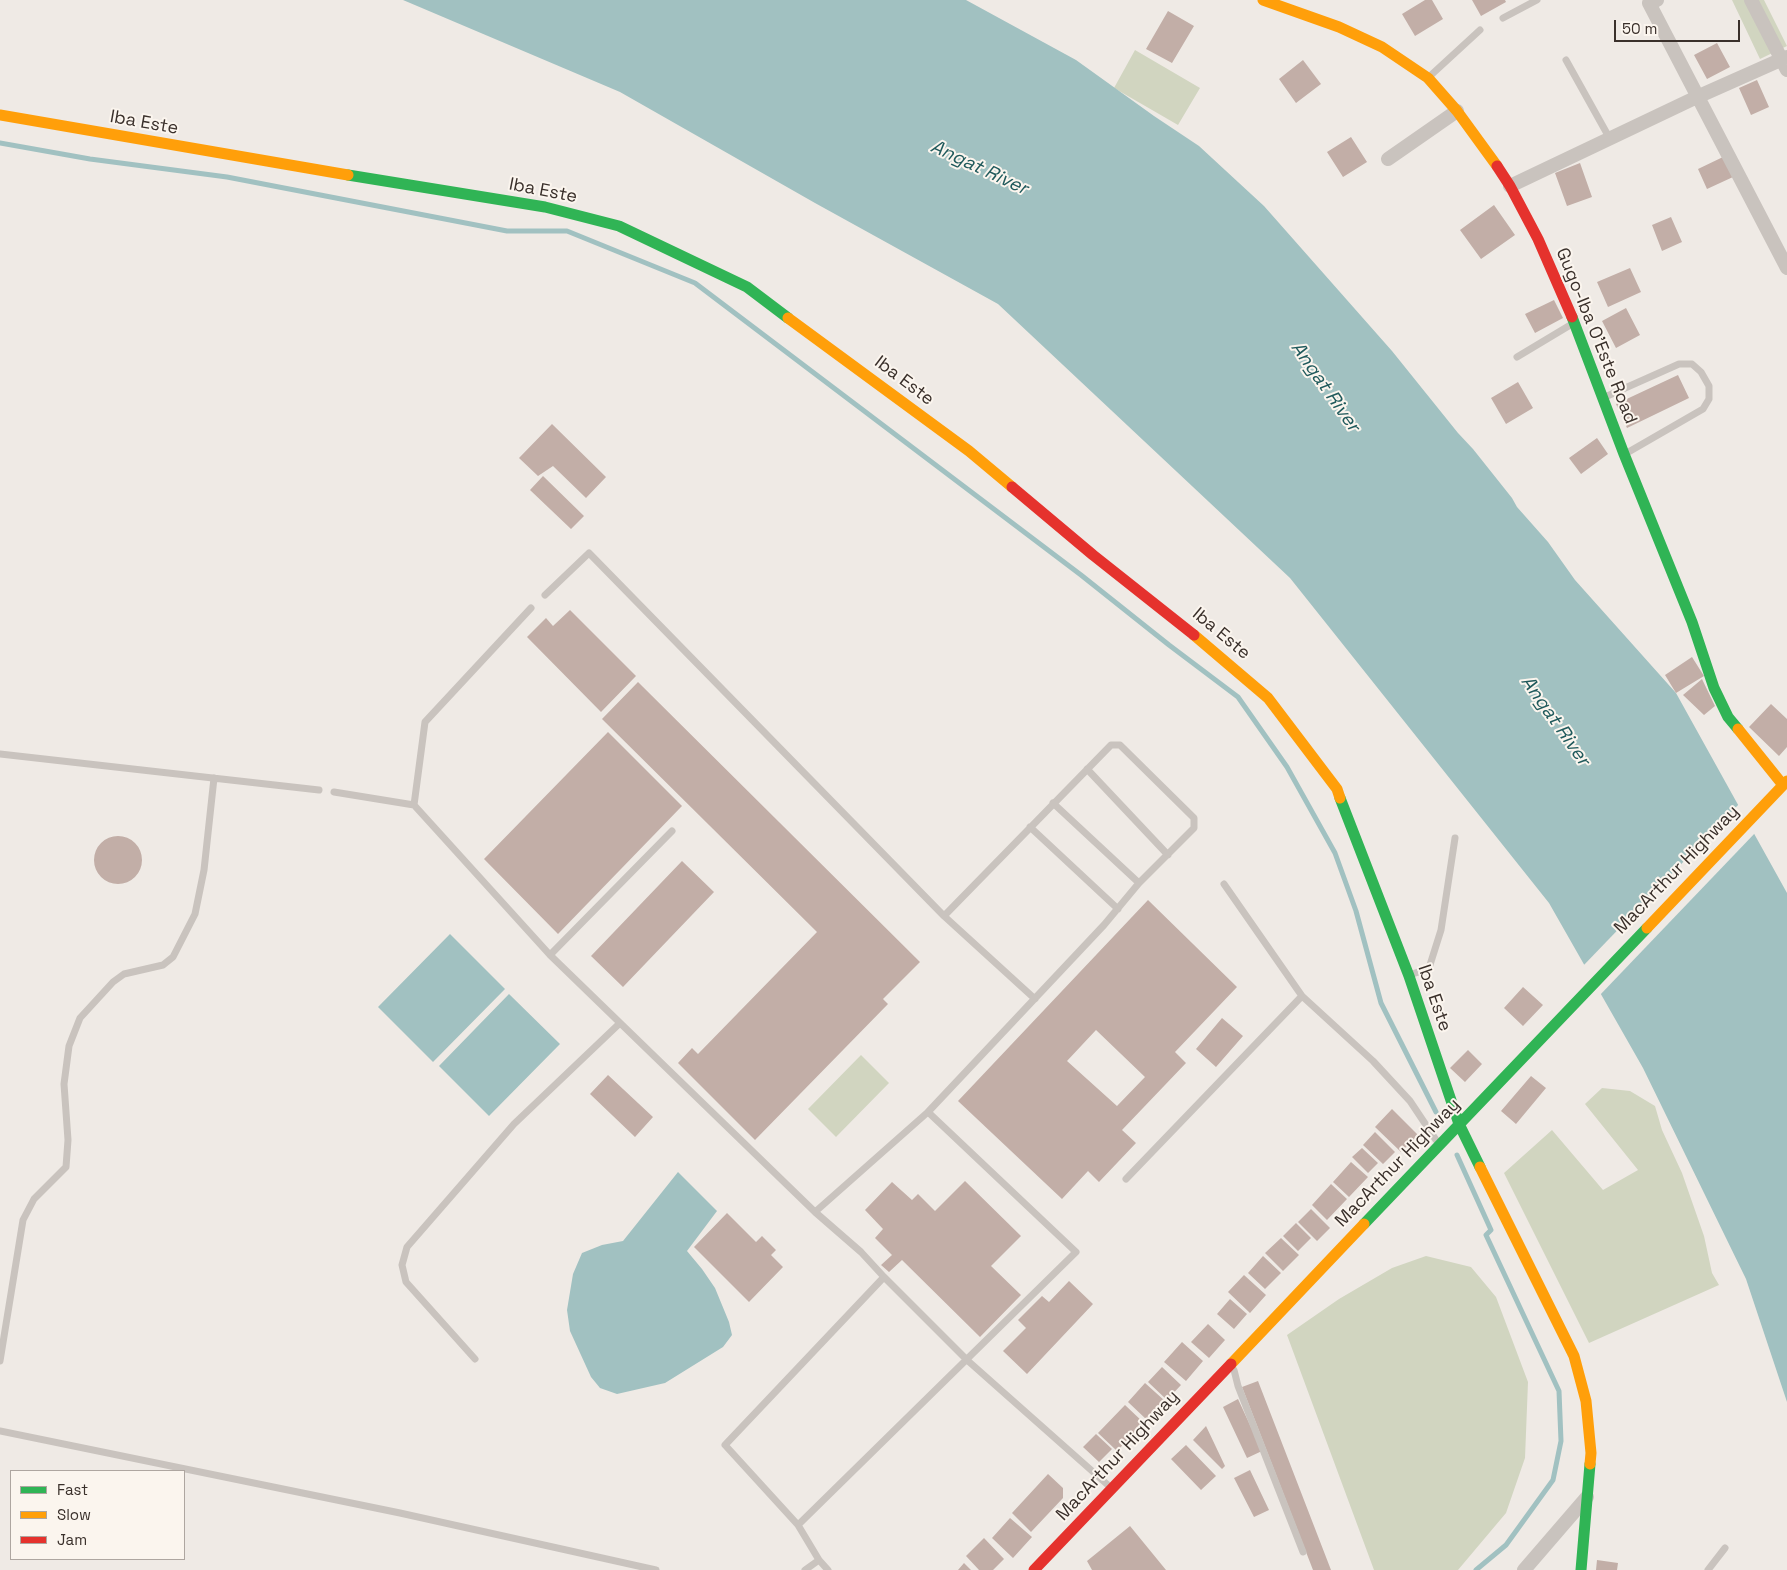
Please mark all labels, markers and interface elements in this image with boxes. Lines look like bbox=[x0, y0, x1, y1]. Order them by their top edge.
scale bar bbox=[1617, 10, 1743, 42]
text: 50 m bbox=[1622, 19, 1657, 38]
street label: Iba Este bbox=[108, 106, 180, 140]
water label: Angat River bbox=[927, 136, 1031, 200]
street label: Iba Este bbox=[507, 174, 579, 208]
street label: Gugo-Iba O'Este Road bbox=[1551, 245, 1641, 427]
water label: Angat River bbox=[1286, 338, 1364, 436]
street label: Iba Este bbox=[870, 352, 938, 410]
street label: Iba Este bbox=[1188, 604, 1254, 664]
water label: Angat River bbox=[1516, 672, 1594, 770]
street label: MacArthur Highway bbox=[1610, 801, 1744, 939]
street label: Iba Este bbox=[1413, 962, 1455, 1034]
street label: MacArthur Highway bbox=[1331, 1094, 1465, 1232]
street label: MacArthur Highway bbox=[1052, 1386, 1184, 1526]
legend bbox=[10, 1470, 185, 1560]
text: Fast bbox=[57, 1480, 88, 1499]
text: Slow bbox=[57, 1505, 91, 1524]
text: Jam bbox=[57, 1530, 87, 1549]

